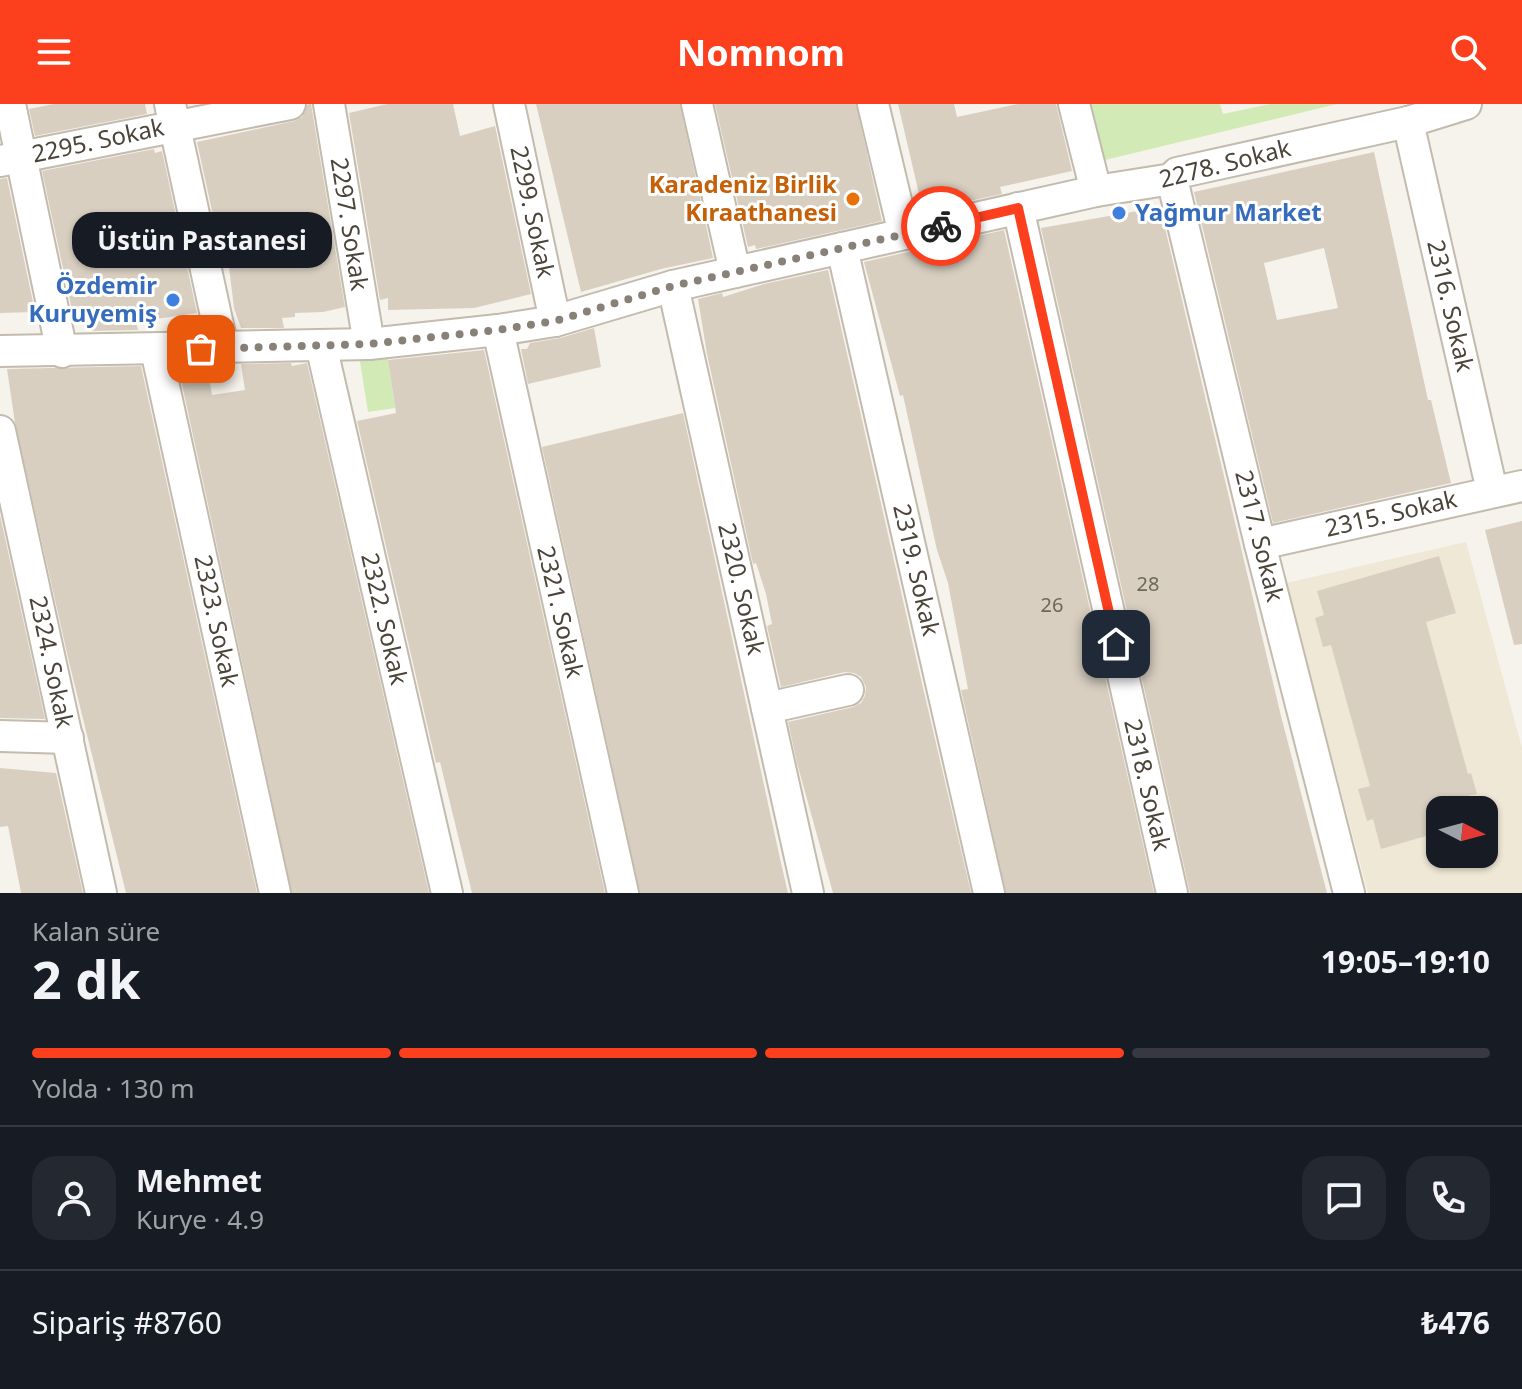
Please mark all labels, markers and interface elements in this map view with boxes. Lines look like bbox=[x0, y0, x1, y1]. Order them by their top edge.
text: Nomnom bbox=[677, 28, 845, 77]
icon: menu bbox=[32, 30, 76, 74]
icon: search bbox=[1446, 30, 1490, 74]
street label: 2295. Sokak bbox=[29, 109, 167, 170]
street label: 2278. Sokak bbox=[1155, 130, 1294, 195]
street label: 2299. Sokak bbox=[503, 143, 564, 281]
street label: 2297. Sokak bbox=[324, 155, 377, 293]
place label: Karadeniz Birlik Kıraathanesi bbox=[649, 167, 837, 228]
courier bbox=[901, 186, 981, 266]
marker: Karadeniz Birlik Kıraathanesi bbox=[844, 190, 862, 208]
place label: Yağmur Market bbox=[1135, 195, 1322, 228]
icon: bike bbox=[919, 204, 963, 248]
marker: Yağmur Market bbox=[1110, 204, 1128, 222]
callout: Üstün Pastanesi bbox=[71, 213, 331, 269]
text: Üstün Pastanesi bbox=[97, 222, 307, 258]
street label: 2316. Sokak bbox=[1420, 236, 1483, 375]
place label: Özdemir Kuruyemiş bbox=[28, 268, 157, 329]
marker: Özdemir Kuruyemiş bbox=[164, 291, 182, 309]
pin bbox=[167, 315, 235, 383]
icon: bag bbox=[179, 327, 223, 371]
street label: 2317. Sokak bbox=[1228, 466, 1293, 605]
street label: 2315. Sokak bbox=[1321, 481, 1460, 544]
street label: 2319. Sokak bbox=[886, 500, 949, 639]
street label: 2320. Sokak bbox=[711, 519, 774, 658]
street label: 2321. Sokak bbox=[530, 542, 593, 681]
street label: 2322. Sokak bbox=[354, 549, 417, 688]
street label: 2323. Sokak bbox=[187, 552, 248, 690]
house number: 28 bbox=[1137, 570, 1159, 597]
house number: 26 bbox=[1041, 591, 1063, 618]
street label: 2324. Sokak bbox=[22, 593, 83, 731]
pin bbox=[1082, 610, 1150, 678]
icon: home bbox=[1094, 622, 1138, 666]
street label: 2318. Sokak bbox=[1117, 715, 1180, 854]
north arrow bbox=[1426, 796, 1498, 868]
map controls bbox=[1426, 796, 1498, 868]
text: Kalan süre bbox=[32, 913, 160, 949]
text: 19:05–19:10 bbox=[1321, 941, 1490, 982]
text: 2 dk bbox=[32, 943, 140, 1014]
text: Yolda · 130 m bbox=[32, 1070, 195, 1106]
button: person bbox=[32, 1156, 116, 1240]
button: chat bbox=[1302, 1156, 1386, 1240]
button: phone bbox=[1406, 1156, 1490, 1240]
text: Mehmet bbox=[136, 1160, 262, 1201]
text: Kurye · 4.9 bbox=[136, 1201, 264, 1237]
text: Sipariş #8760 bbox=[32, 1302, 222, 1343]
text: ₺476 bbox=[1421, 1302, 1490, 1343]

